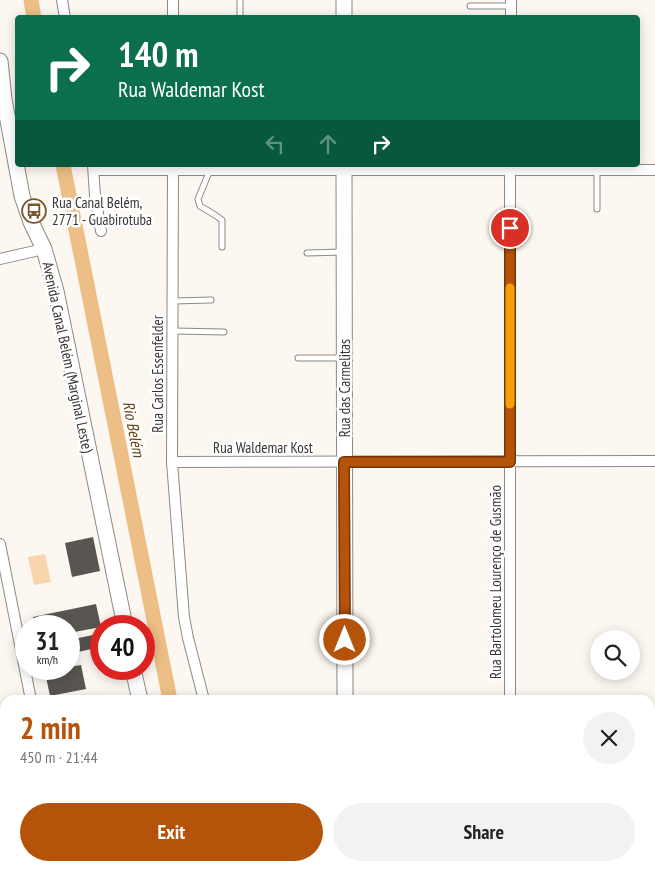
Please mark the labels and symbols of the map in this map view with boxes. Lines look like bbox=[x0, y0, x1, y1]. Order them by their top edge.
place label: Rua Canal Belém, 2771 - Guabirotuba bbox=[52, 193, 152, 229]
bus stop icon: Rua Canal Belém, 2771 - Guabirotuba bbox=[21, 198, 47, 224]
pin bbox=[489, 207, 531, 249]
street label: Avenida Canal Belém (Marginal Leste) bbox=[38, 260, 98, 455]
street label: Rua Carlos Essenfelder bbox=[148, 314, 167, 433]
street label: Rua das Carmelitas bbox=[335, 339, 354, 437]
water label: Rio Belém bbox=[119, 399, 149, 460]
street label: Rua Waldemar Kost bbox=[213, 438, 313, 457]
street label: Rua Bartolomeu Lourenço de Gusmão bbox=[486, 485, 505, 679]
position arrow bbox=[318, 613, 370, 665]
speed limit sign: 40 bbox=[90, 615, 155, 680]

